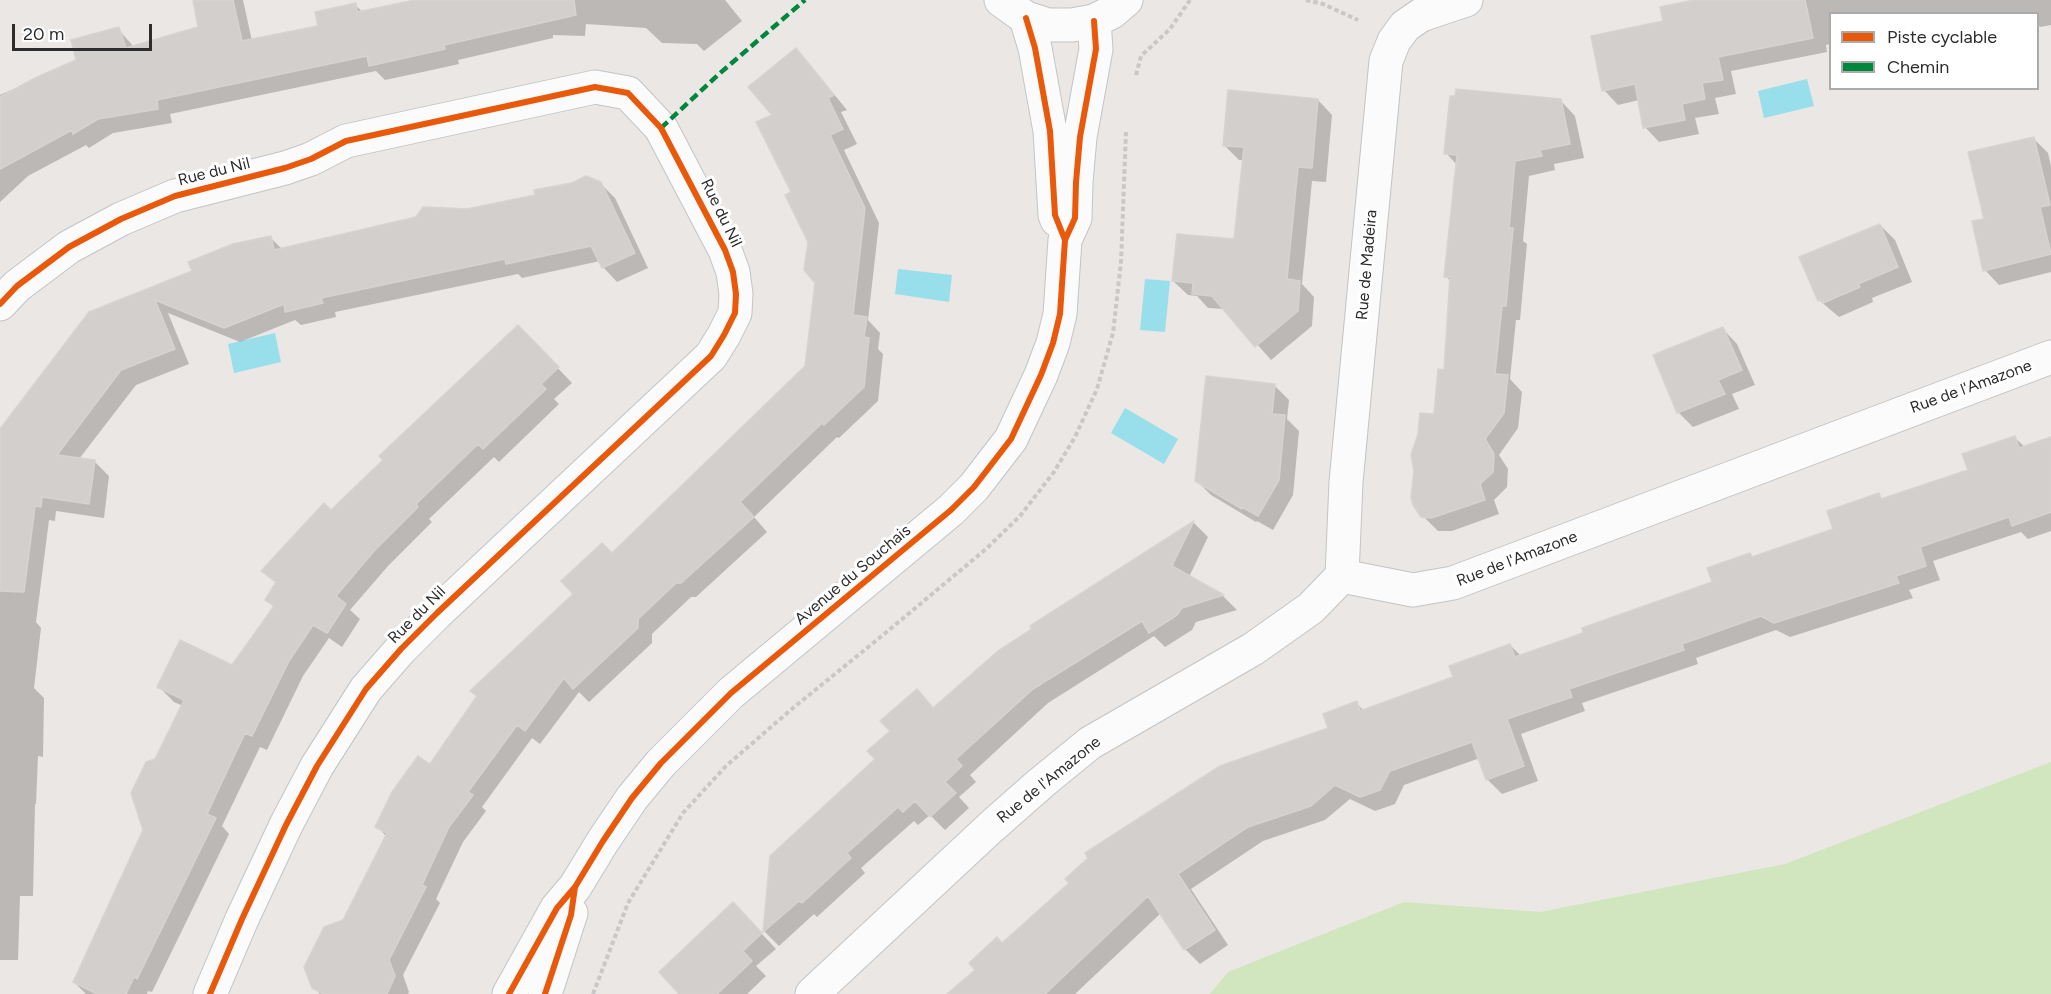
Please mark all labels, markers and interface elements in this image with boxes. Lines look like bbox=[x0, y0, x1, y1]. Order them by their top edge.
scale bar bbox=[15, 12, 154, 50]
legend bbox=[1829, 12, 2039, 90]
text: 20 m bbox=[23, 23, 64, 45]
text: Piste cyclable bbox=[1887, 26, 1997, 48]
text: Chemin bbox=[1887, 56, 1949, 78]
street label: Rue du Nil bbox=[176, 154, 252, 190]
street label: Rue du Nil bbox=[696, 176, 746, 250]
street label: Rue de Madeira bbox=[1353, 209, 1381, 321]
street label: Rue de l'Amazone bbox=[1908, 356, 2034, 418]
street label: Avenue du Souchais bbox=[791, 521, 915, 629]
street label: Rue de l'Amazone bbox=[1454, 527, 1580, 591]
street label: Rue du Nil bbox=[384, 582, 450, 648]
street label: Rue de l'Amazone bbox=[993, 732, 1105, 828]

